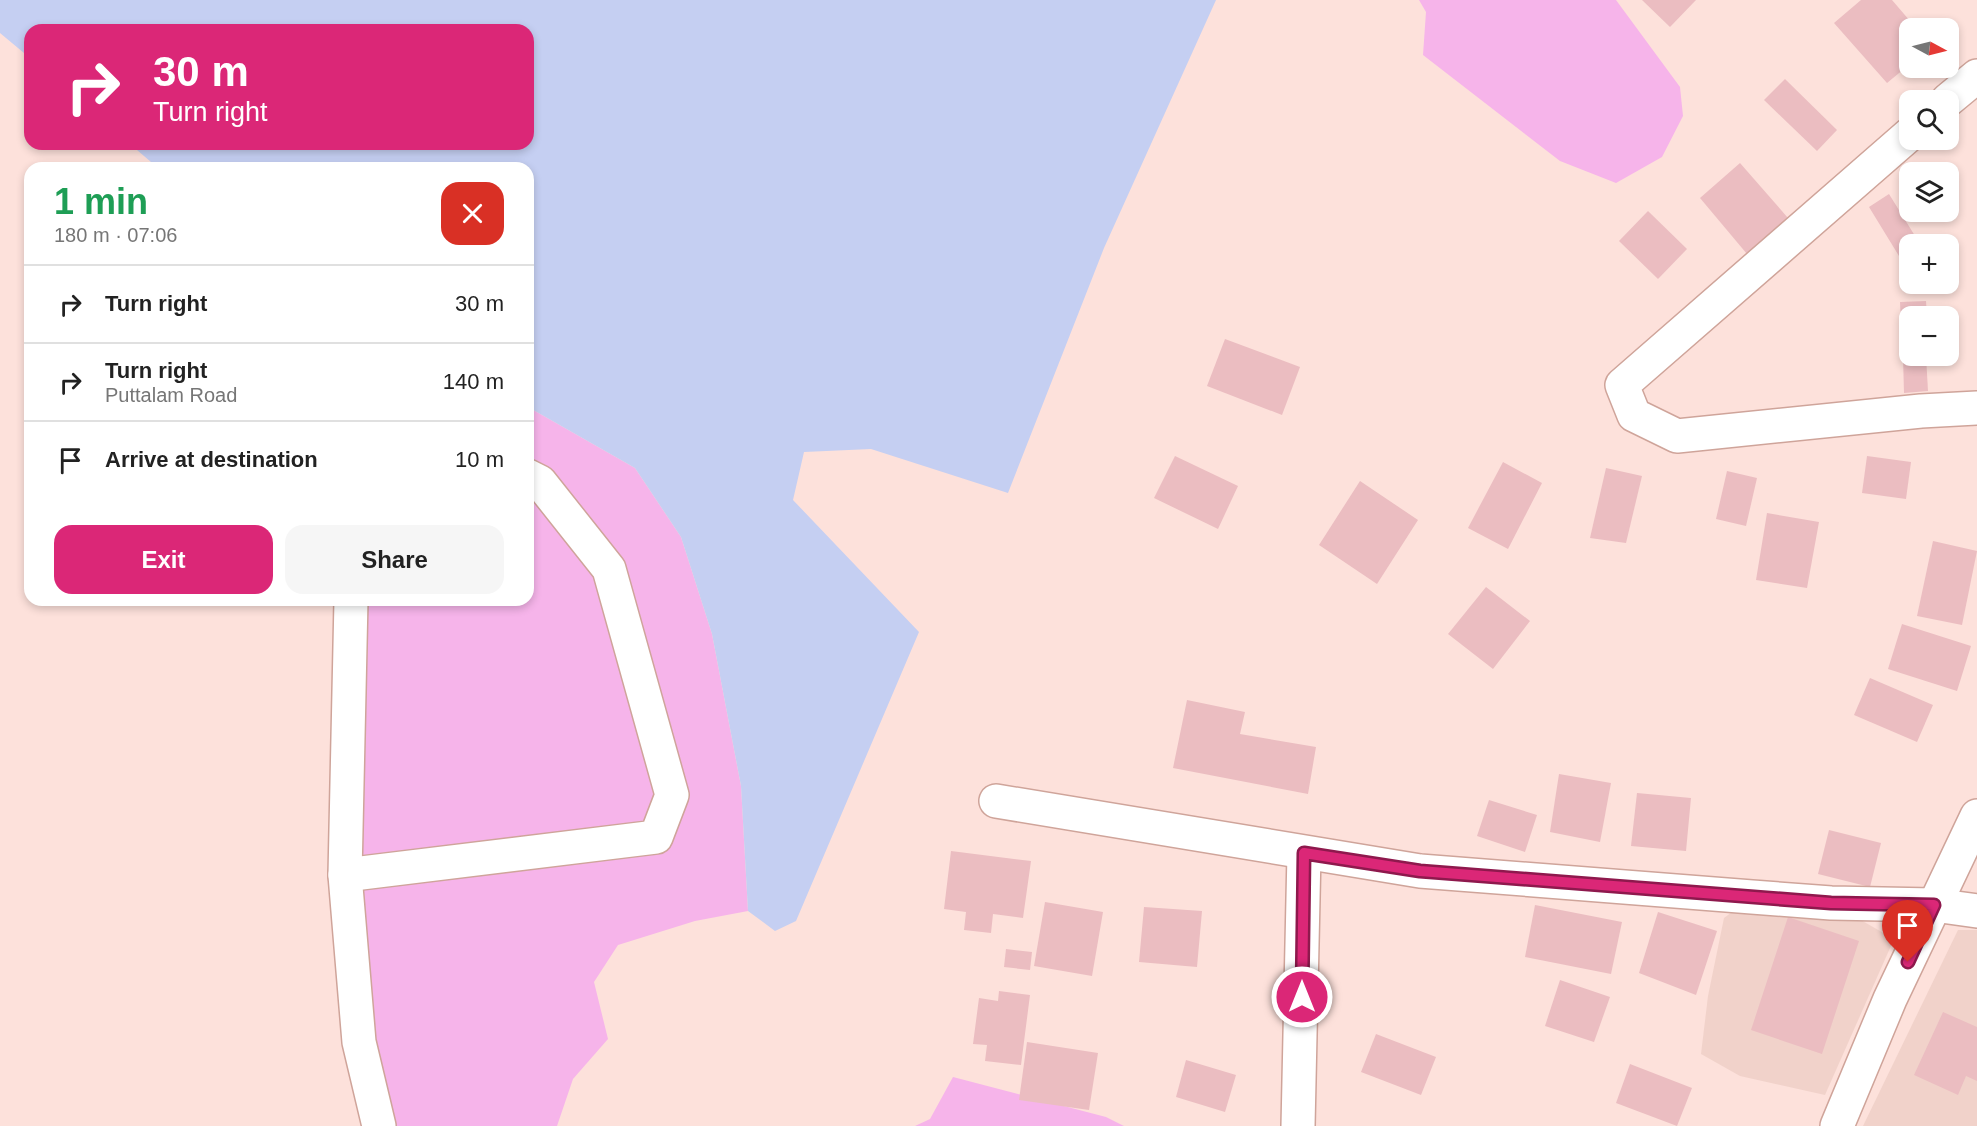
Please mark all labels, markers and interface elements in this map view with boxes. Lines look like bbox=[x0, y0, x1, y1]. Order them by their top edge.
north arrow bbox=[1899, 18, 1959, 78]
map controls bbox=[1899, 18, 1959, 366]
icon: right bbox=[54, 48, 132, 126]
text: 30 m bbox=[153, 48, 249, 95]
button: search bbox=[1899, 90, 1959, 150]
text: Turn right bbox=[153, 97, 268, 127]
button: layers bbox=[1899, 162, 1959, 222]
text: 1 min bbox=[54, 181, 148, 222]
button: close bbox=[441, 182, 504, 245]
text: 180 m · 07:06 bbox=[54, 224, 177, 246]
button: + bbox=[1899, 234, 1959, 294]
icon: right bbox=[54, 288, 87, 321]
text: Turn right bbox=[105, 291, 207, 316]
text: 30 m bbox=[455, 291, 504, 316]
button: − bbox=[1899, 306, 1959, 366]
text: Turn right bbox=[105, 358, 207, 383]
icon: right bbox=[54, 366, 87, 399]
text: 140 m bbox=[443, 369, 504, 394]
text: Puttalam Road bbox=[105, 384, 237, 406]
icon: arrive bbox=[54, 444, 87, 477]
text: Arrive at destination bbox=[105, 447, 318, 472]
text: 10 m bbox=[455, 447, 504, 472]
button: Exit bbox=[54, 525, 273, 594]
button: Share bbox=[285, 525, 504, 594]
pin bbox=[1882, 900, 1933, 962]
icon: arrive bbox=[1891, 909, 1924, 942]
position arrow bbox=[1270, 965, 1334, 1029]

